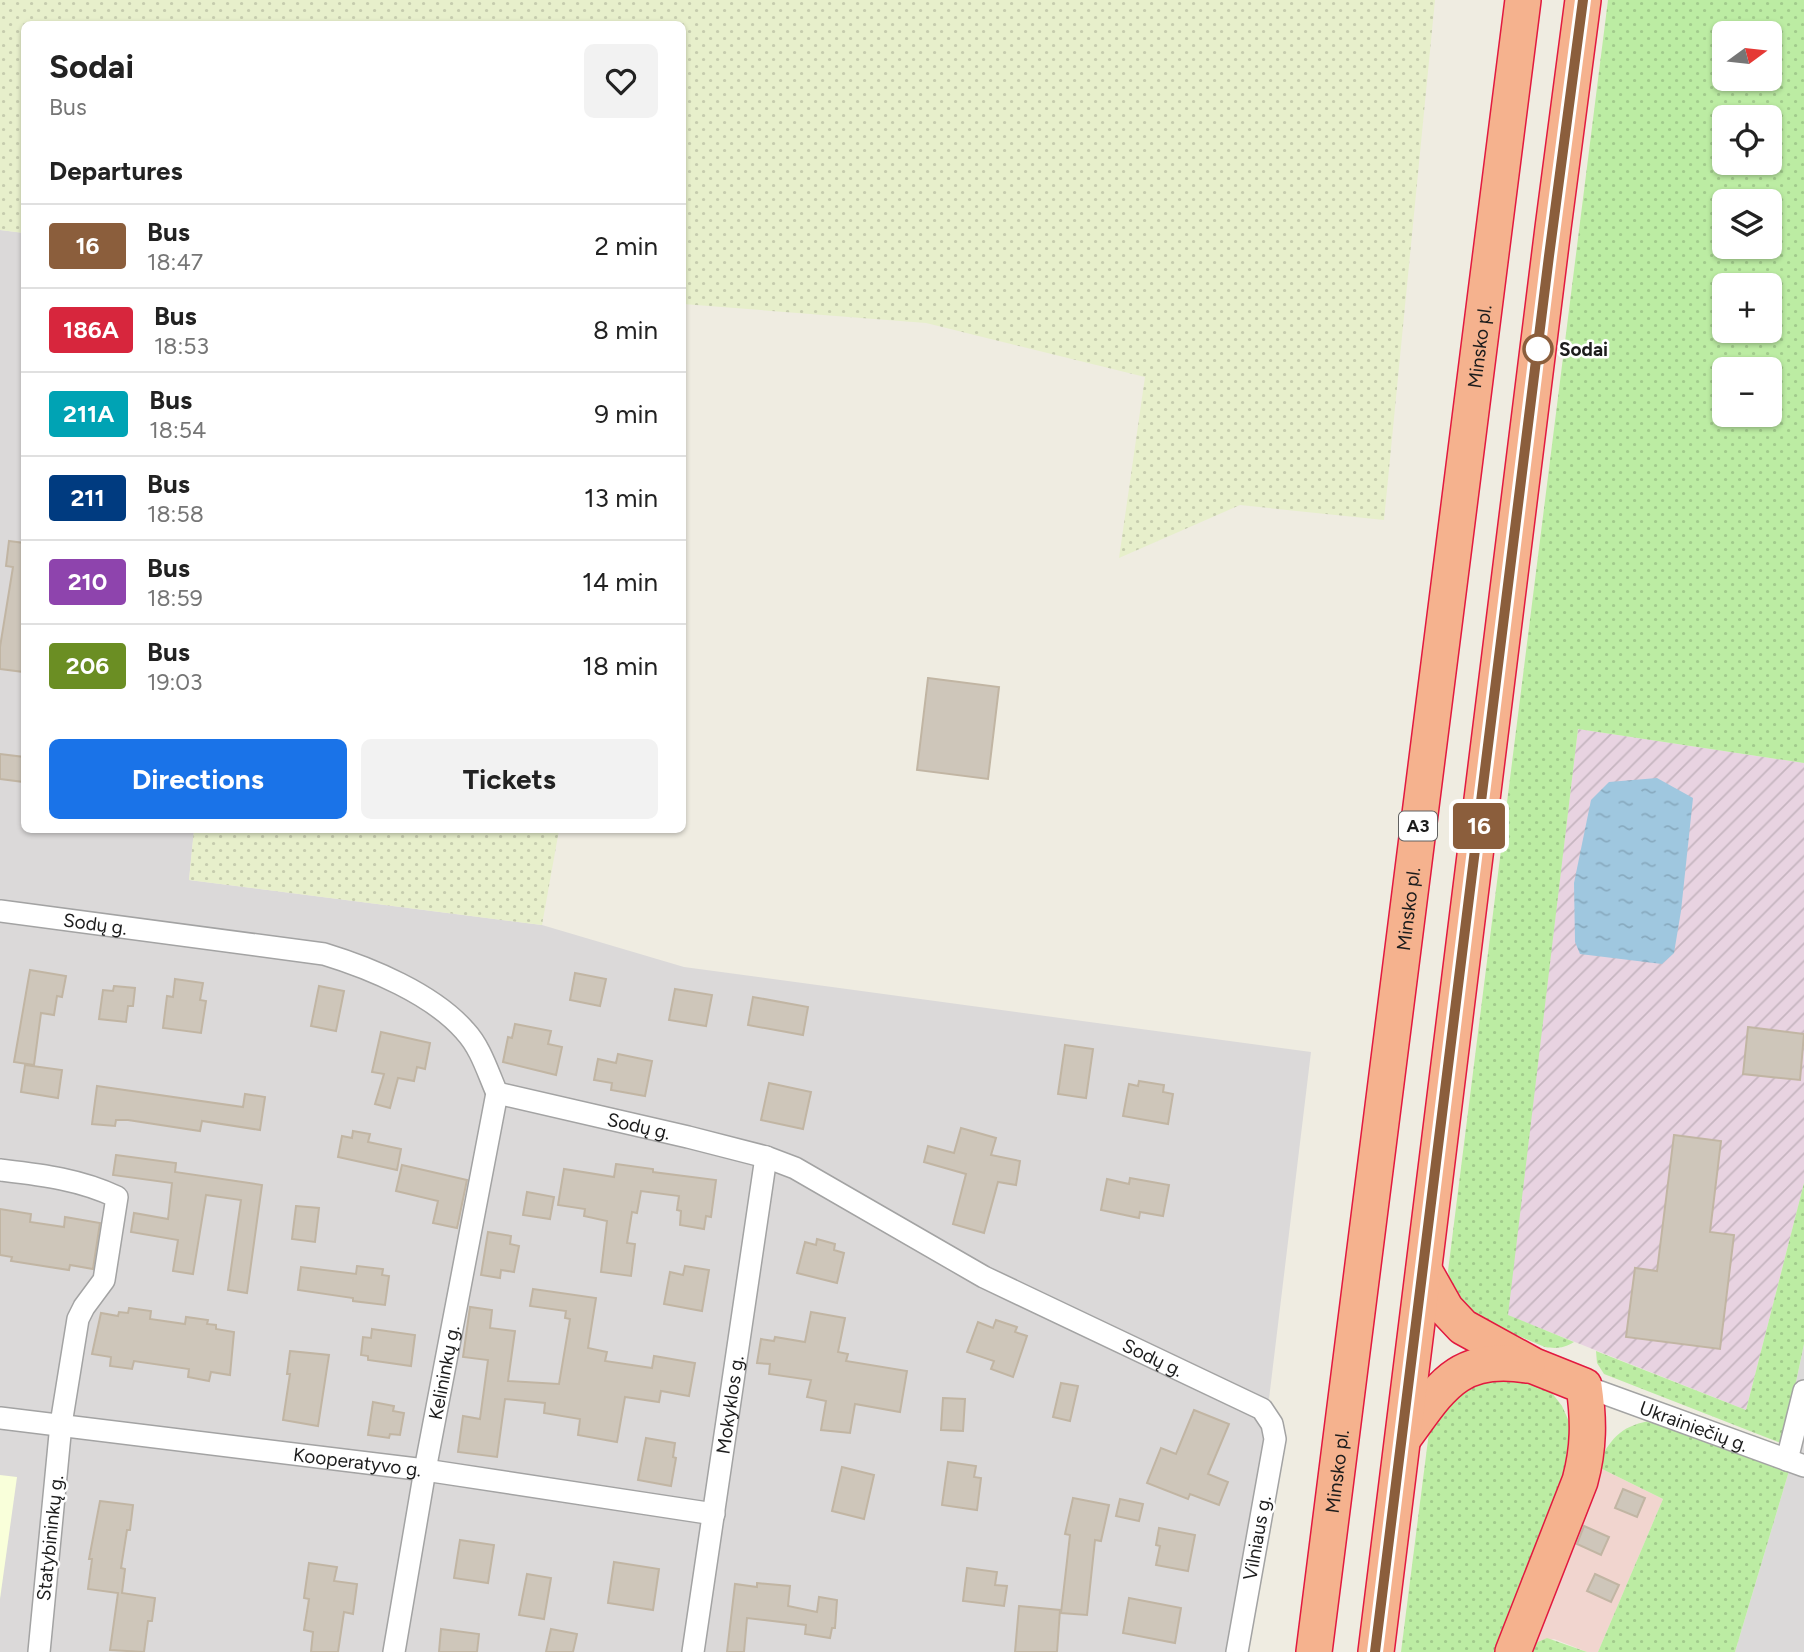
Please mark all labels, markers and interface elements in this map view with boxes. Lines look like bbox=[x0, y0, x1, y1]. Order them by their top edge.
north arrow bbox=[1712, 21, 1782, 91]
map controls bbox=[1712, 21, 1782, 427]
button: heart bbox=[584, 44, 658, 118]
text: Sodai bbox=[49, 47, 134, 86]
text: Bus bbox=[49, 93, 87, 121]
button: locate bbox=[1712, 105, 1782, 175]
text: Departures bbox=[49, 155, 183, 187]
button: layers bbox=[1712, 189, 1782, 259]
text: Bus bbox=[147, 216, 190, 248]
text: 2 min bbox=[594, 230, 658, 262]
text: 16 bbox=[75, 231, 100, 260]
text: 18:47 bbox=[147, 248, 203, 276]
button: + bbox=[1712, 273, 1782, 343]
text: Bus bbox=[154, 300, 197, 332]
street label: Minsko pl. bbox=[1462, 303, 1496, 390]
text: 8 min bbox=[593, 314, 658, 346]
text: 186A bbox=[63, 315, 119, 344]
text: 18:53 bbox=[154, 332, 209, 360]
marker: Sodai bbox=[1523, 334, 1553, 364]
place label: Sodai bbox=[1559, 338, 1608, 361]
button: − bbox=[1712, 357, 1782, 427]
text: Bus bbox=[149, 384, 192, 416]
text: 9 min bbox=[594, 398, 658, 430]
text: 211A bbox=[63, 399, 114, 428]
text: 18:54 bbox=[149, 416, 206, 444]
text: Bus bbox=[147, 468, 190, 500]
text: 13 min bbox=[584, 482, 658, 514]
text: 211 bbox=[70, 483, 105, 512]
text: 18:58 bbox=[147, 500, 204, 528]
text: Bus bbox=[147, 552, 190, 584]
text: 14 min bbox=[582, 566, 658, 598]
text: 210 bbox=[68, 567, 107, 596]
text: 18:59 bbox=[147, 584, 203, 612]
text: Bus bbox=[147, 636, 190, 668]
text: 18 min bbox=[582, 650, 658, 682]
text: 206 bbox=[66, 651, 109, 680]
text: 19:03 bbox=[147, 668, 203, 696]
button: Directions bbox=[49, 739, 347, 819]
button: Tickets bbox=[361, 739, 658, 819]
line badge: 16 bbox=[1448, 803, 1510, 849]
text: 16 bbox=[1467, 811, 1491, 840]
road number: A3 bbox=[1399, 812, 1437, 840]
street label: Minsko pl. bbox=[1391, 866, 1425, 952]
street label: Sodų g. bbox=[62, 908, 129, 939]
street label: Sodų g. bbox=[605, 1107, 673, 1144]
street label: Kelininkų g. bbox=[423, 1323, 464, 1422]
street label: Sodų g. bbox=[1119, 1333, 1187, 1381]
street label: Mokyklos g. bbox=[711, 1354, 748, 1456]
street label: Ukrainiečių g. bbox=[1637, 1396, 1751, 1456]
street label: Minsko pl. bbox=[1320, 1428, 1354, 1515]
street label: Kooperatyvo g. bbox=[292, 1442, 423, 1481]
street label: Statybininkų g. bbox=[32, 1474, 68, 1602]
street label: Vilniaus g. bbox=[1238, 1494, 1276, 1582]

